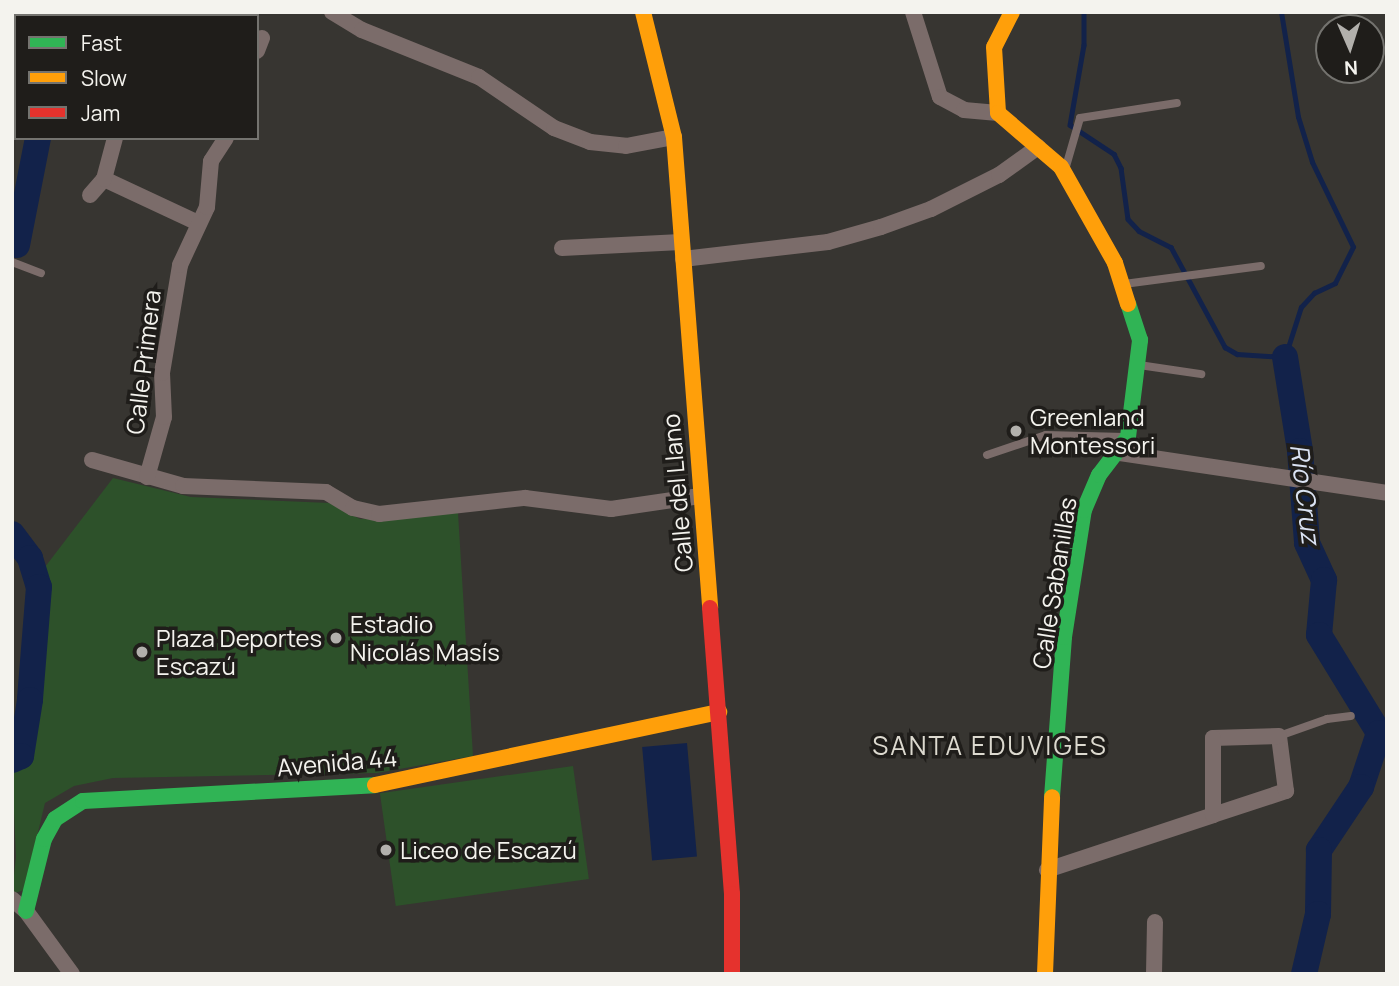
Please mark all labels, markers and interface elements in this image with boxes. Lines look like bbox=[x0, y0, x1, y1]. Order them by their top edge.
legend bbox=[14, 14, 259, 140]
north arrow bbox=[1315, 14, 1385, 84]
text: Fast bbox=[81, 29, 122, 57]
text: N bbox=[1343, 55, 1358, 81]
text: Slow bbox=[81, 64, 127, 92]
text: Jam bbox=[81, 99, 120, 127]
street label: Calle Primera bbox=[120, 288, 166, 436]
place label: Greenland Montessori bbox=[1030, 403, 1155, 459]
street label: Calle del Llano bbox=[656, 413, 698, 573]
marker: Greenland Montessori bbox=[1008, 423, 1024, 439]
water label: Río Cruz bbox=[1283, 442, 1327, 546]
street label: Calle Sabanillas bbox=[1026, 495, 1082, 671]
place label: Estadio Nicolás Masís bbox=[350, 610, 500, 666]
place label: Plaza Deportes Escazú bbox=[156, 624, 322, 680]
marker: Estadio Nicolás Masís bbox=[328, 630, 344, 646]
marker: Plaza Deportes Escazú bbox=[134, 644, 150, 660]
district label: SANTA EDUVIGES bbox=[874, 730, 1106, 762]
street label: Avenida 44 bbox=[276, 742, 398, 782]
place label: Liceo de Escazú bbox=[400, 836, 577, 864]
marker: Liceo de Escazú bbox=[378, 842, 394, 858]

